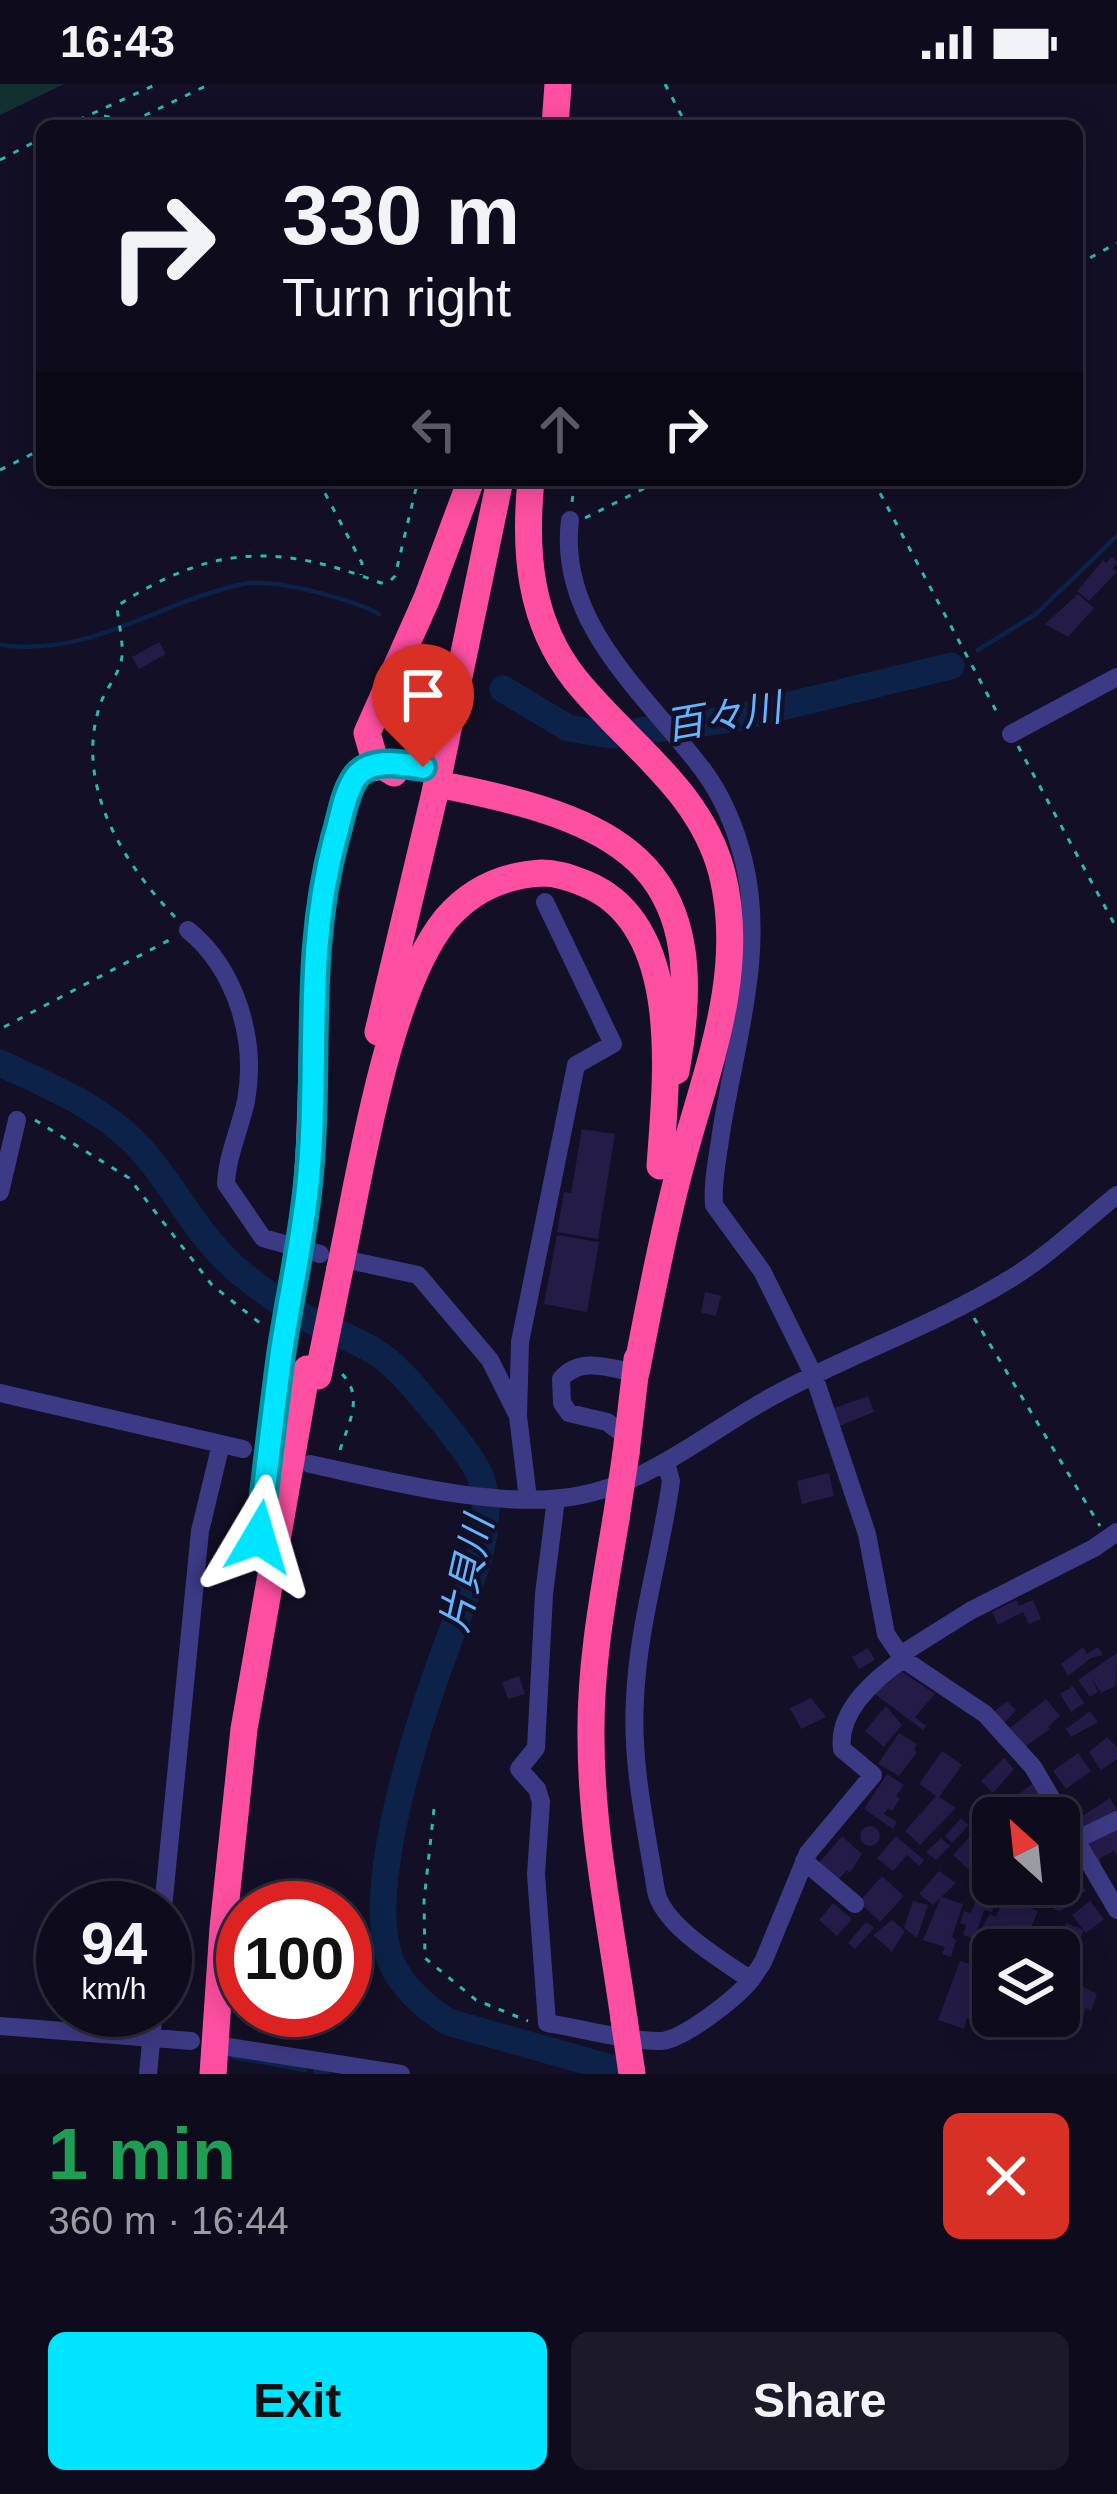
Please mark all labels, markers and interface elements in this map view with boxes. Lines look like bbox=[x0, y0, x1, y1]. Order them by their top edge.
text: 16:43 bbox=[60, 16, 175, 67]
icon: right bbox=[84, 168, 240, 324]
text: 330 m bbox=[282, 168, 520, 262]
text: Turn right bbox=[282, 267, 511, 327]
icon: left bbox=[401, 396, 467, 462]
icon: ahead bbox=[527, 396, 593, 462]
icon: right bbox=[653, 396, 719, 462]
pin bbox=[372, 644, 474, 767]
icon: arrive bbox=[390, 662, 456, 728]
water label: 百々川 bbox=[662, 684, 788, 748]
position arrow bbox=[196, 1474, 322, 1600]
water label: 片貝川 bbox=[432, 1508, 501, 1636]
north arrow bbox=[972, 1797, 1080, 1905]
map controls bbox=[972, 1797, 1080, 2037]
speed limit sign: 100 bbox=[216, 1881, 372, 2037]
text: 94 bbox=[81, 1910, 147, 1977]
button: layers bbox=[972, 1929, 1080, 2037]
text: km/h bbox=[81, 1972, 147, 2005]
button: close bbox=[943, 2113, 1069, 2239]
text: 1 min bbox=[48, 2114, 236, 2194]
text: 360 m · 16:44 bbox=[48, 2199, 289, 2242]
button: Exit bbox=[48, 2332, 547, 2470]
button: Share bbox=[571, 2332, 1069, 2470]

